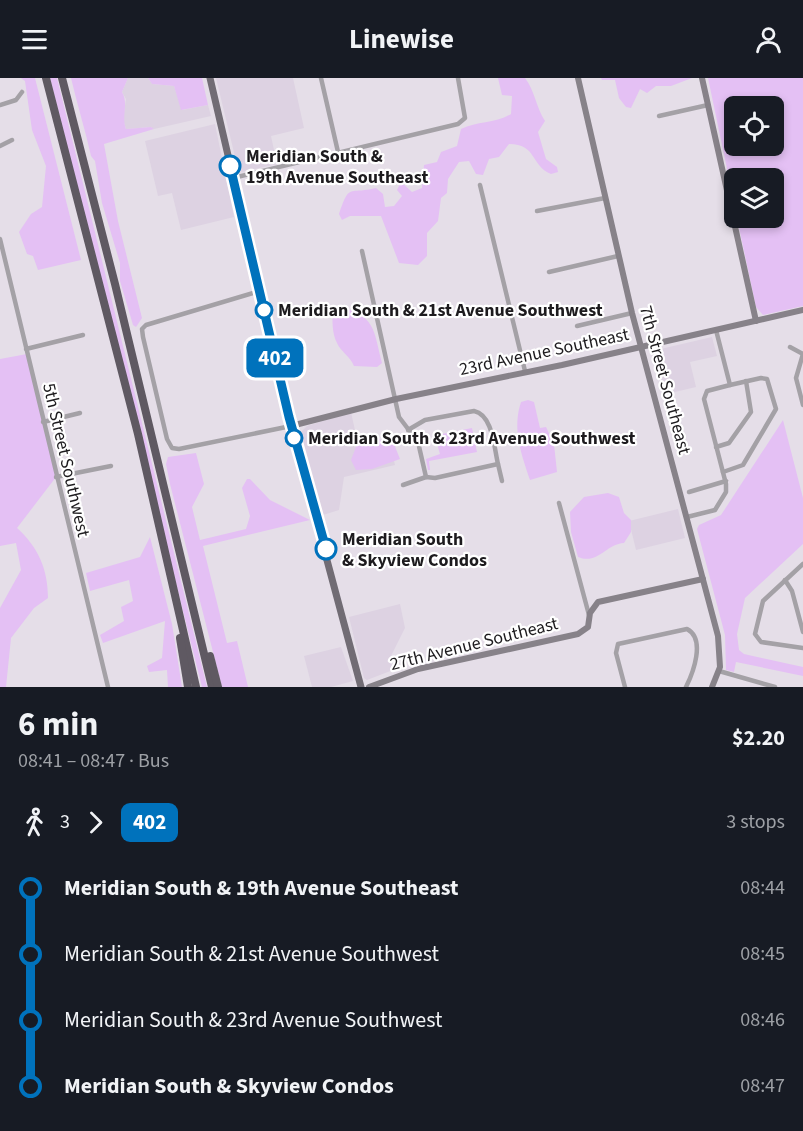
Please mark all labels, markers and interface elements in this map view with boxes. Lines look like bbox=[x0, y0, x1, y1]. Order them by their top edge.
text: Linewise bbox=[349, 20, 454, 59]
icon: menu bbox=[18, 23, 51, 56]
icon: person bbox=[752, 23, 785, 56]
map controls bbox=[724, 96, 784, 228]
button: locate bbox=[724, 96, 784, 156]
place label: Meridian South & 19th Avenue Southeast bbox=[246, 144, 428, 190]
marker: Meridian South & 19th Avenue Southeast bbox=[219, 155, 241, 177]
button: layers bbox=[724, 168, 784, 228]
place label: Meridian South & 21st Avenue Southwest bbox=[278, 298, 603, 323]
marker: Meridian South & 21st Avenue Southwest bbox=[255, 301, 273, 319]
street label: 7th Street Southeast bbox=[633, 303, 697, 457]
street label: 23rd Avenue Southeast bbox=[457, 322, 631, 382]
line badge: 402 bbox=[240, 338, 310, 378]
text: 402 bbox=[258, 343, 292, 373]
street label: 5th Street Southwest bbox=[36, 381, 96, 539]
place label: Meridian South & 23rd Avenue Southwest bbox=[308, 426, 636, 451]
marker: Meridian South & 23rd Avenue Southwest bbox=[285, 429, 303, 447]
place label: Meridian South & Skyview Condos bbox=[342, 527, 487, 573]
marker: Meridian South & Skyview Condos bbox=[315, 538, 337, 560]
street label: 27th Avenue Southeast bbox=[387, 611, 561, 677]
text: 6 min bbox=[18, 701, 98, 748]
text: $2.20 bbox=[732, 722, 785, 754]
text: 08:41 – 08:47 · Bus bbox=[18, 747, 169, 775]
icon: walk bbox=[18, 806, 51, 839]
icon: forward bbox=[79, 806, 112, 839]
text: 402 bbox=[133, 807, 166, 837]
text: 3 bbox=[60, 808, 70, 836]
text: 3 stops bbox=[726, 808, 785, 836]
text: Meridian South & 19th Avenue Southeast bbox=[64, 872, 459, 904]
text: 08:44 bbox=[740, 874, 785, 902]
text: Meridian South & 21st Avenue Southwest bbox=[64, 938, 439, 970]
text: 08:45 bbox=[740, 940, 785, 968]
text: Meridian South & 23rd Avenue Southwest bbox=[64, 1004, 442, 1036]
text: 08:46 bbox=[740, 1006, 785, 1034]
text: Meridian South & Skyview Condos bbox=[64, 1070, 394, 1102]
text: 08:47 bbox=[740, 1072, 785, 1100]

